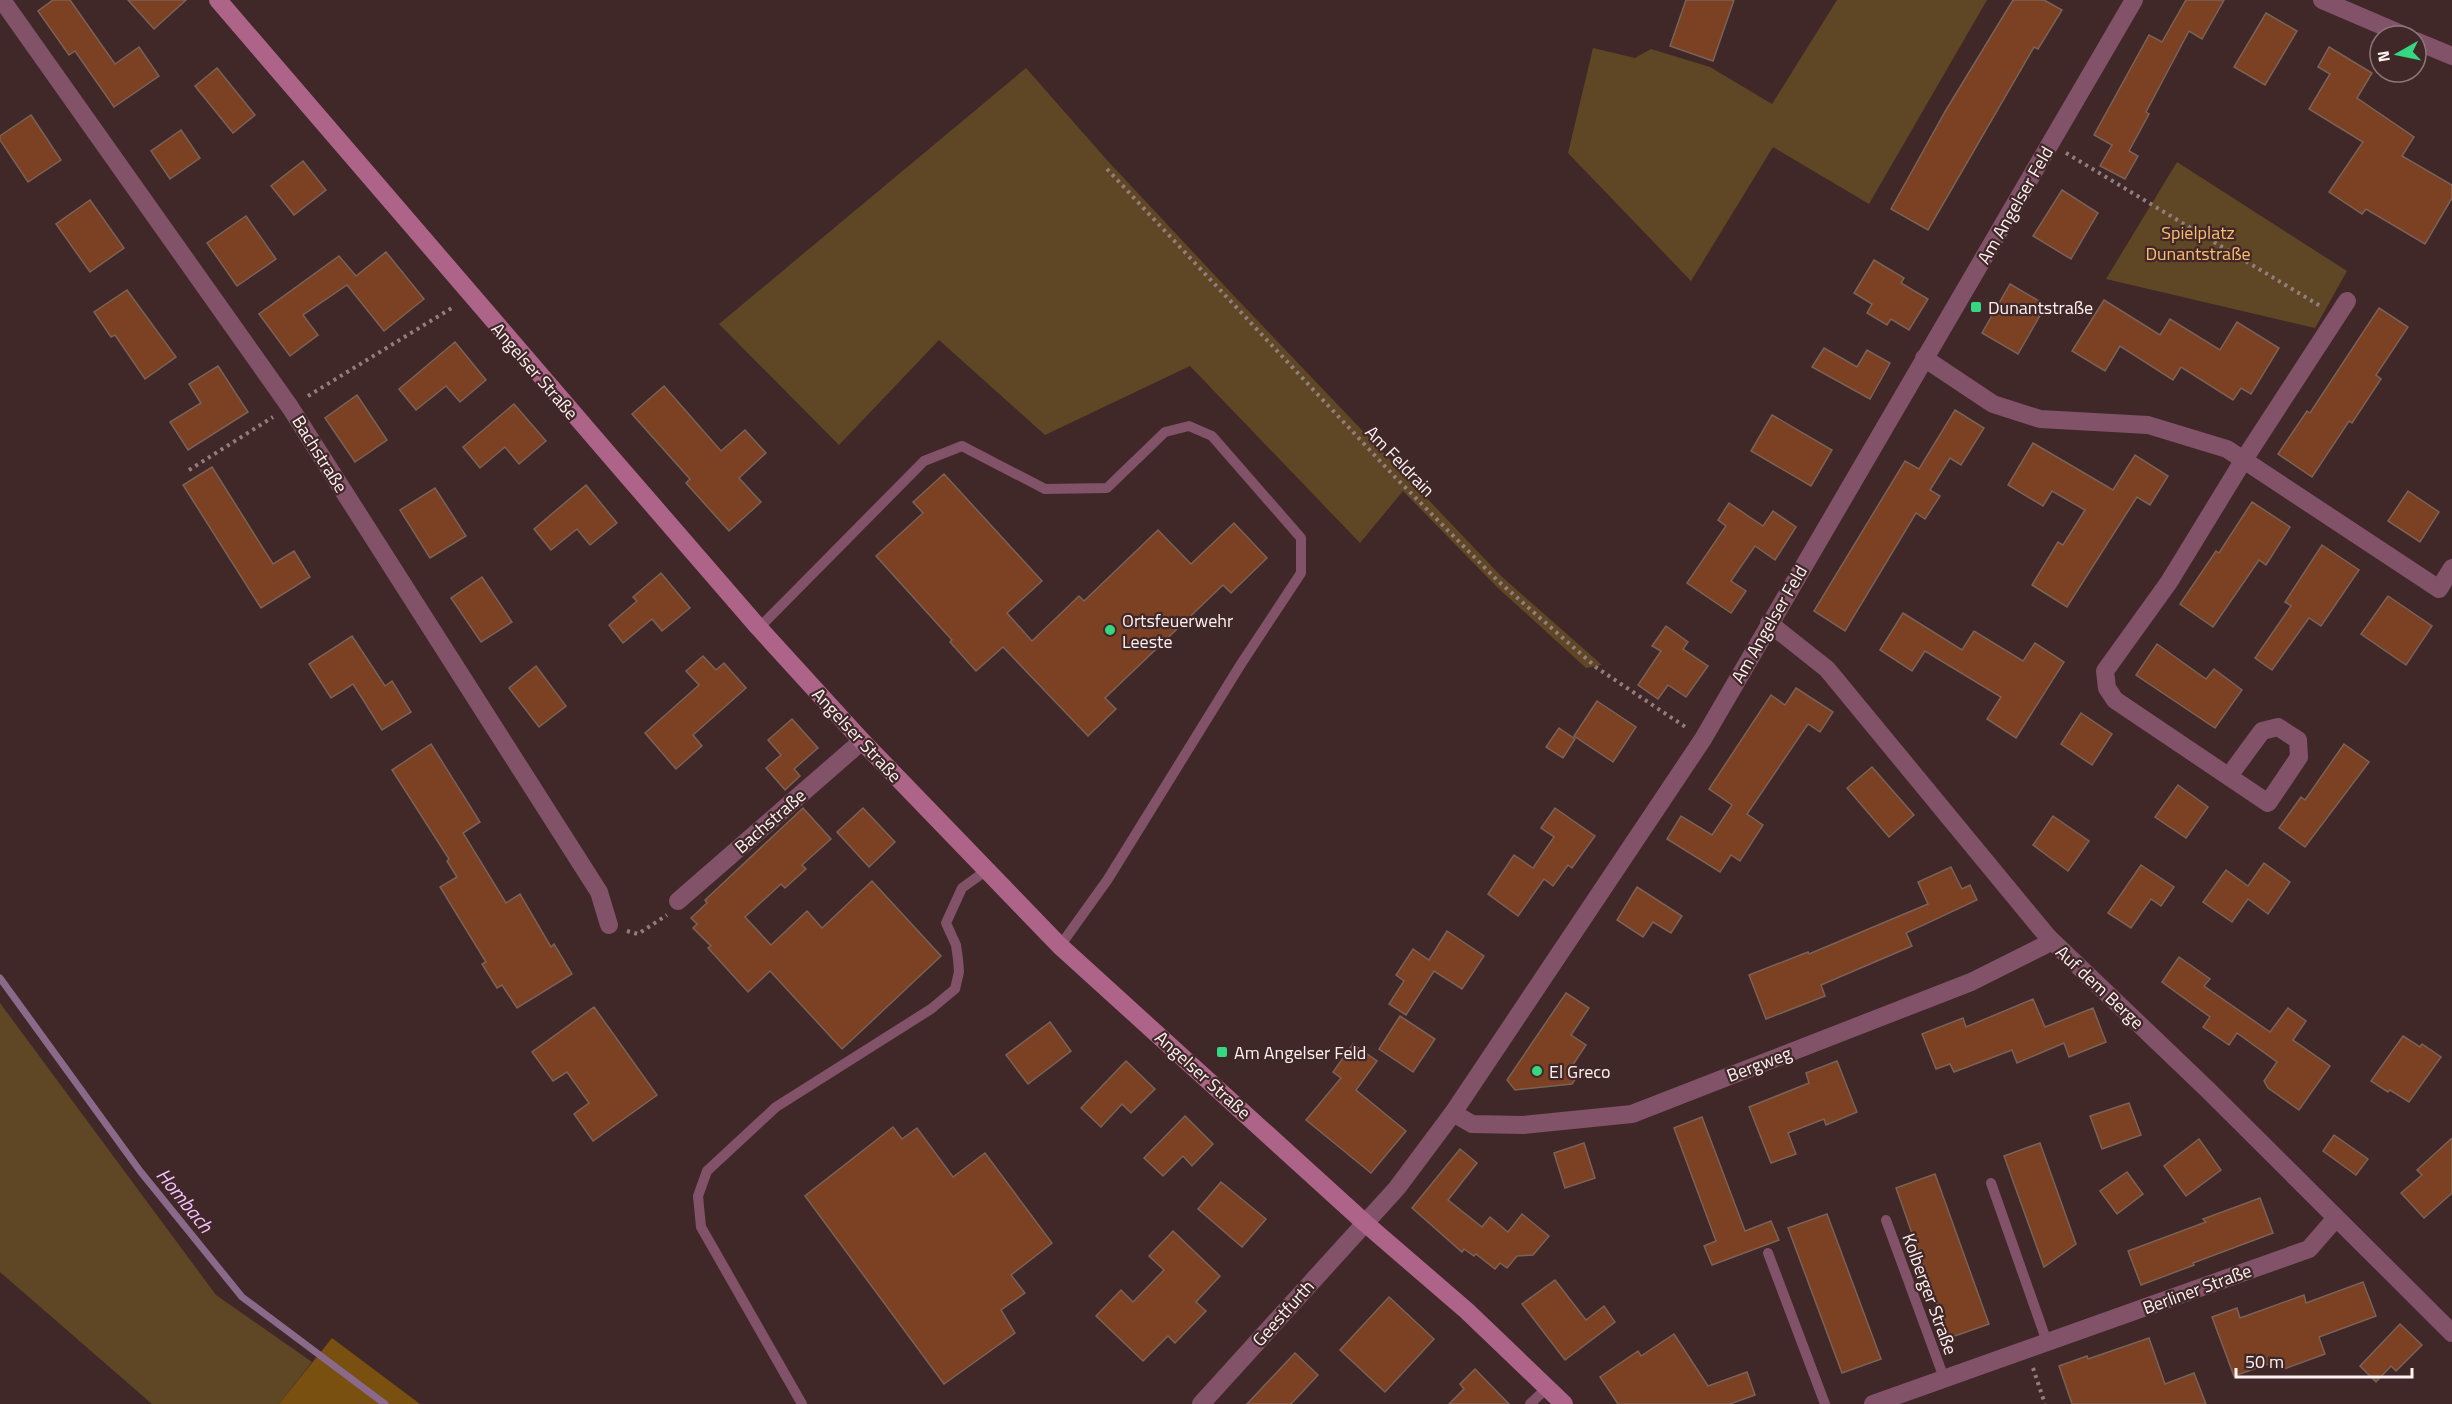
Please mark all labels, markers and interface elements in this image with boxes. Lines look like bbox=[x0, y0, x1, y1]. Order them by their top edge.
north arrow bbox=[2368, 24, 2428, 84]
text: N bbox=[2370, 49, 2396, 64]
street label: Am Angelser Feld bbox=[1970, 141, 2060, 269]
park label: Spielplatz Dunantstraße bbox=[2145, 219, 2251, 267]
place label: Dunantstraße bbox=[1988, 294, 2093, 321]
marker: Dunantstraße bbox=[1969, 300, 1983, 314]
street label: Angelser Straße bbox=[485, 316, 585, 426]
street label: Bachstraße bbox=[286, 410, 354, 498]
street label: Am Feldrain bbox=[1359, 419, 1441, 503]
street label: Am Angelser Feld bbox=[1724, 560, 1814, 688]
place label: Ortsfeuerwehr Leeste bbox=[1122, 607, 1233, 655]
marker: Ortsfeuerwehr Leeste bbox=[1103, 623, 1117, 637]
street label: Angelser Straße bbox=[806, 682, 908, 788]
street label: Bachstraße bbox=[728, 782, 812, 860]
street label: Auf dem Berge bbox=[2050, 939, 2150, 1035]
street label: Angelser Straße bbox=[1149, 1024, 1257, 1126]
place label: Am Angelser Feld bbox=[1234, 1039, 1366, 1066]
street label: Bergweg bbox=[1723, 1039, 1795, 1089]
marker: Am Angelser Feld bbox=[1215, 1045, 1229, 1059]
place label: El Greco bbox=[1549, 1058, 1611, 1085]
marker: El Greco bbox=[1530, 1064, 1544, 1078]
water label: Hombach bbox=[149, 1161, 222, 1240]
street label: Kolberger Straße bbox=[1896, 1230, 1964, 1358]
street label: Berliner Straße bbox=[2139, 1257, 2255, 1321]
street label: Geestfurth bbox=[1246, 1274, 1320, 1352]
scale bar bbox=[2236, 1341, 2412, 1379]
text: 50 m bbox=[2245, 1348, 2284, 1375]

